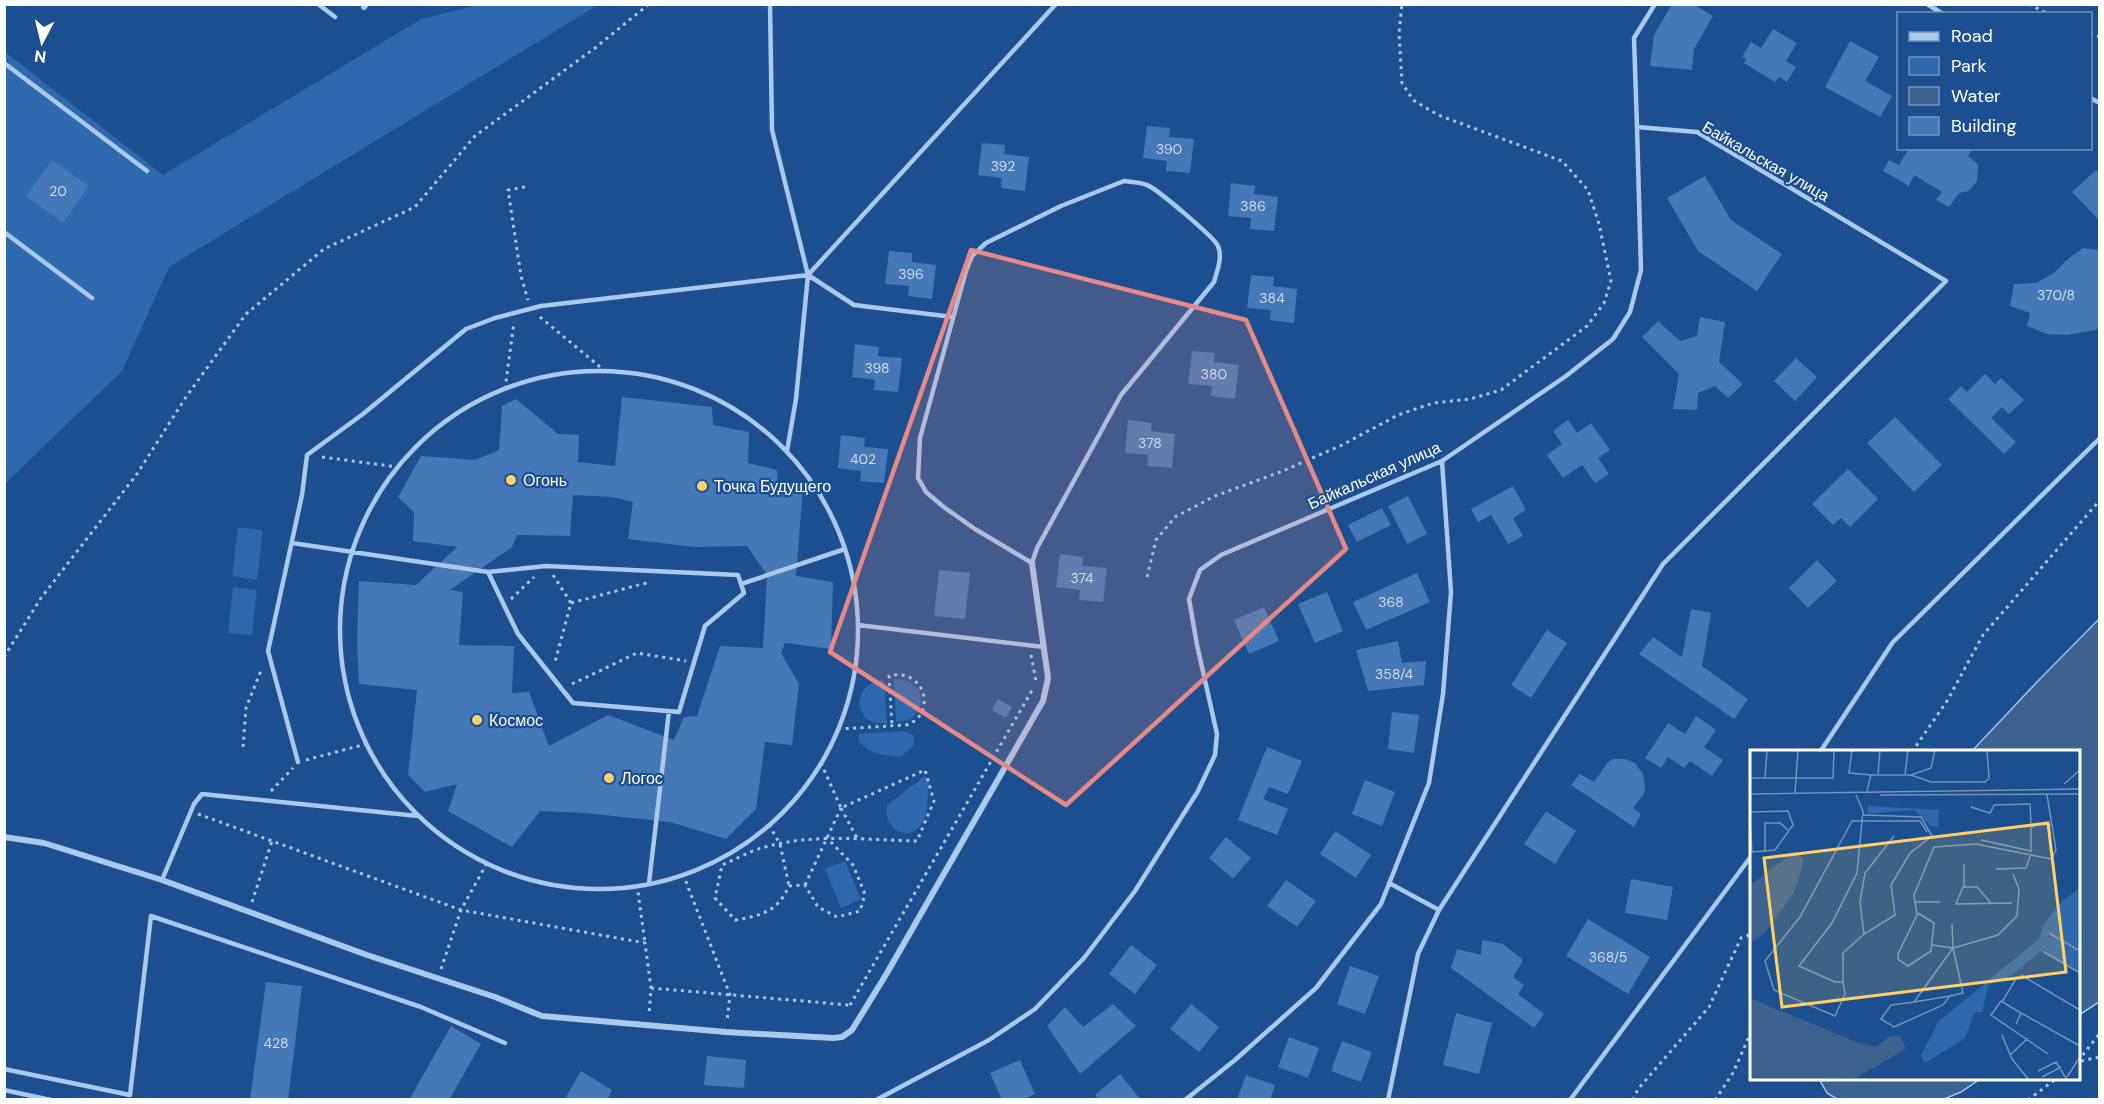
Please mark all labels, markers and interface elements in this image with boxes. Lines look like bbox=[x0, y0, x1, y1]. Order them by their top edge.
north arrow bbox=[12, 12, 72, 72]
legend bbox=[1897, 12, 2092, 150]
text: Road bbox=[1951, 24, 1993, 48]
text: N bbox=[33, 45, 47, 68]
text: Park bbox=[1951, 54, 1987, 78]
text: Water bbox=[1951, 84, 2001, 108]
text: Building bbox=[1951, 114, 2016, 138]
street label: Байкальская улица bbox=[1698, 116, 1833, 206]
house number: 390 bbox=[1156, 140, 1182, 158]
house number: 392 bbox=[991, 157, 1015, 175]
house number: 20 bbox=[49, 182, 67, 200]
house number: 386 bbox=[1240, 197, 1266, 215]
house number: 396 bbox=[898, 265, 924, 283]
house number: 370/8 bbox=[2037, 286, 2075, 304]
house number: 384 bbox=[1259, 289, 1285, 307]
house number: 398 bbox=[865, 359, 889, 377]
house number: 380 bbox=[1201, 365, 1227, 383]
house number: 378 bbox=[1138, 434, 1162, 452]
street label: Байкальская улица bbox=[1304, 437, 1444, 514]
house number: 402 bbox=[850, 450, 876, 468]
place label: Огонь bbox=[523, 470, 567, 491]
marker: Огонь bbox=[504, 473, 518, 487]
place label: Точка Будущего bbox=[714, 476, 831, 497]
marker: Точка Будущего bbox=[695, 479, 709, 493]
house number: 374 bbox=[1070, 569, 1094, 587]
house number: 368 bbox=[1378, 593, 1404, 611]
house number: 358/4 bbox=[1375, 665, 1413, 683]
place label: Космос bbox=[489, 710, 543, 731]
marker: Космос bbox=[470, 713, 484, 727]
inset map bbox=[1750, 750, 2080, 1080]
place label: Логос bbox=[621, 768, 663, 789]
marker: Логос bbox=[602, 771, 616, 785]
house number: 368/5 bbox=[1589, 948, 1627, 966]
house number: 428 bbox=[264, 1034, 288, 1052]

